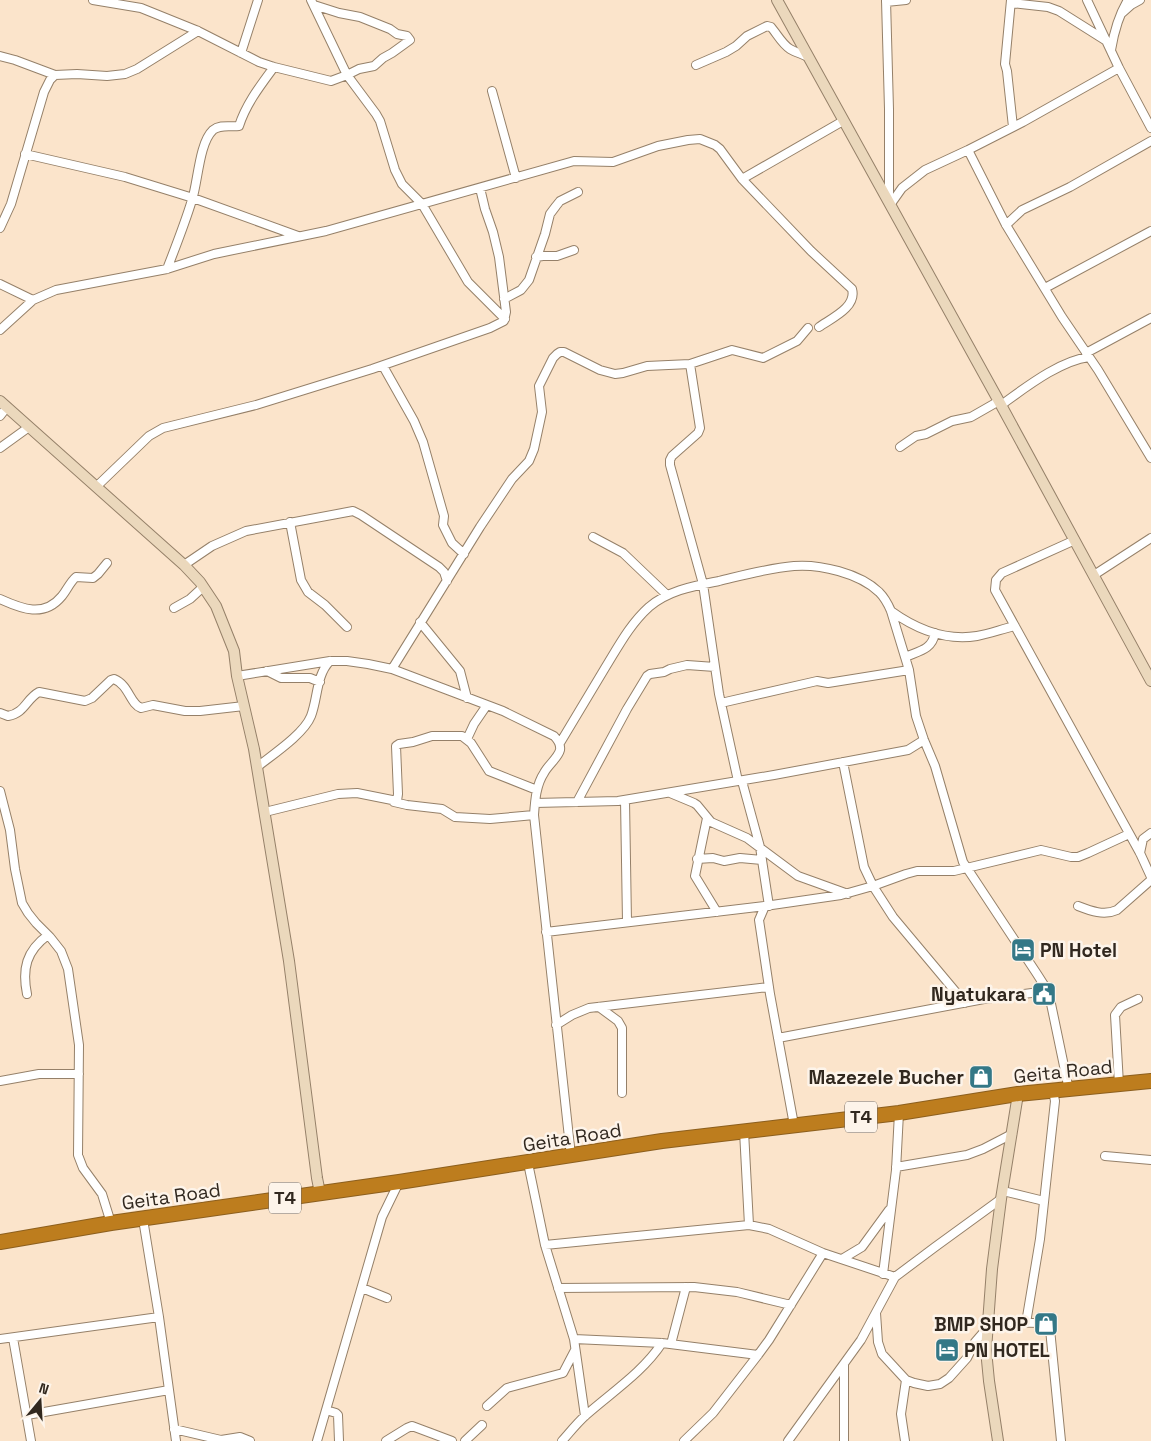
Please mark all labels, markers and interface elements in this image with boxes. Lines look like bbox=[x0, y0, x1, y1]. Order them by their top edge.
hotel icon: PN Hotel bbox=[1010, 937, 1036, 963]
place label: PN Hotel bbox=[1040, 938, 1117, 963]
public building icon: Nyatukara bbox=[1031, 981, 1057, 1007]
place label: Nyatukara bbox=[931, 982, 1026, 1007]
street label: Geita Road bbox=[1012, 1054, 1114, 1089]
shop icon: Mazezele Bucher bbox=[968, 1064, 994, 1090]
place label: Mazezele Bucher bbox=[809, 1065, 964, 1090]
road number: T4 bbox=[845, 1102, 877, 1132]
street label: Geita Road bbox=[521, 1117, 623, 1158]
street label: Geita Road bbox=[120, 1177, 222, 1216]
road number: T4 bbox=[269, 1182, 301, 1214]
shop icon: BMP SHOP bbox=[1033, 1311, 1059, 1337]
place label: BMP SHOP bbox=[934, 1312, 1028, 1337]
hotel icon: PN HOTEL bbox=[934, 1337, 960, 1363]
place label: PN HOTEL bbox=[964, 1338, 1050, 1363]
north arrow bbox=[15, 1376, 65, 1426]
text: N bbox=[37, 1379, 51, 1399]

